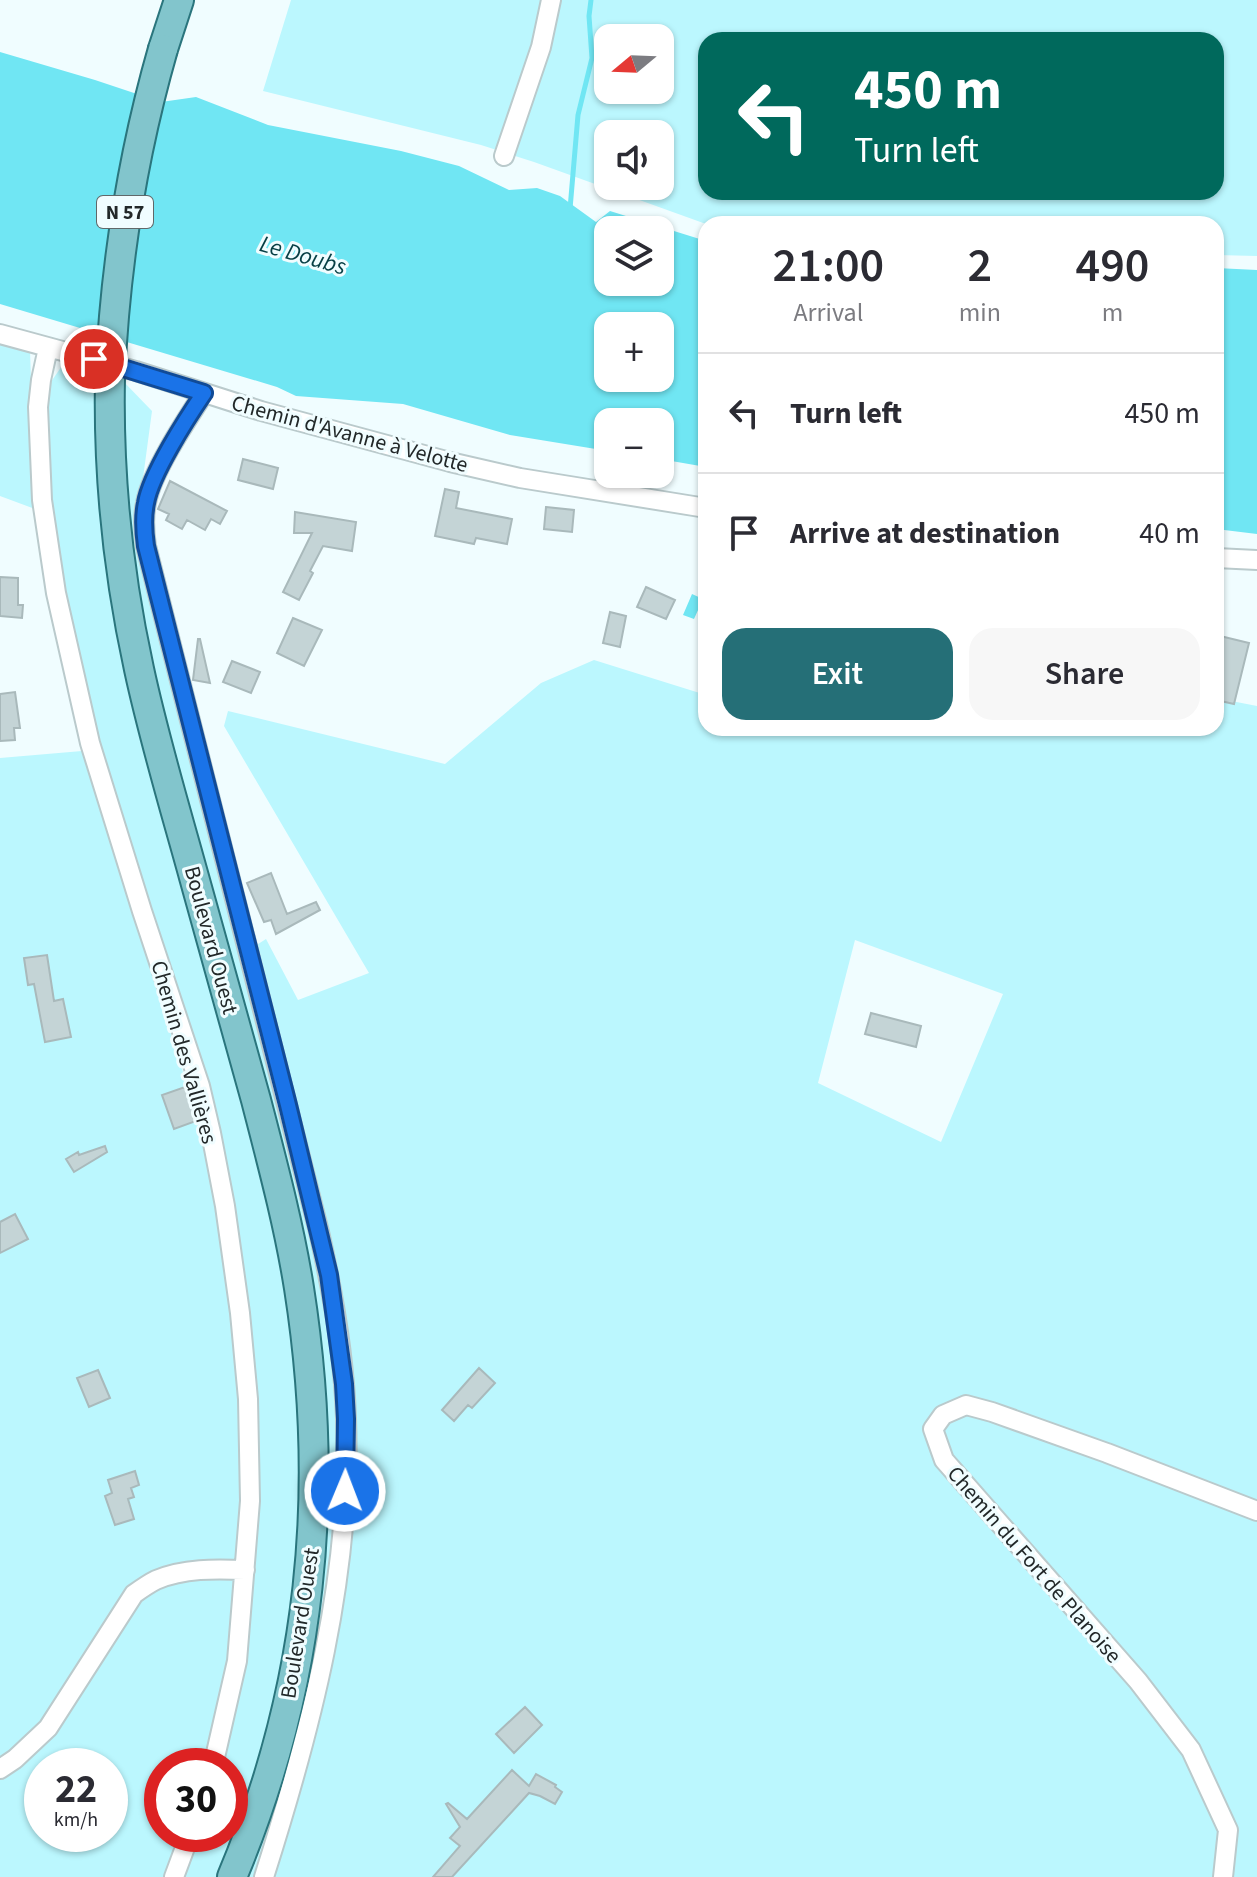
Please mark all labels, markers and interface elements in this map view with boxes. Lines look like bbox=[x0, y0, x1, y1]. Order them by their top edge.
north arrow bbox=[594, 24, 674, 104]
map controls bbox=[594, 24, 674, 488]
text: 450 m bbox=[854, 51, 1002, 130]
icon: left bbox=[722, 64, 826, 168]
button: sound bbox=[594, 120, 674, 200]
text: Turn left bbox=[854, 125, 979, 176]
road number: N 57 bbox=[97, 196, 153, 228]
button: layers bbox=[594, 216, 674, 296]
water label: Le Doubs bbox=[255, 226, 351, 285]
text: 21:00 bbox=[773, 232, 884, 300]
text: 2 bbox=[968, 232, 992, 300]
text: 490 bbox=[1076, 232, 1149, 300]
text: Arrival bbox=[793, 294, 863, 331]
text: min bbox=[959, 294, 1001, 331]
text: m bbox=[1102, 294, 1123, 331]
button: + bbox=[594, 312, 674, 392]
pin bbox=[60, 325, 128, 393]
icon: arrive bbox=[72, 337, 116, 381]
street label: Chemin d'Avanne à Velotte bbox=[228, 387, 472, 481]
icon: left bbox=[722, 391, 766, 435]
text: Turn left bbox=[790, 392, 902, 435]
text: 450 m bbox=[1124, 392, 1200, 435]
button: − bbox=[594, 408, 674, 488]
icon: arrive bbox=[722, 511, 766, 555]
text: Arrive at destination bbox=[790, 512, 1060, 555]
text: 40 m bbox=[1139, 512, 1200, 555]
button: Exit bbox=[722, 628, 953, 720]
button: Share bbox=[969, 628, 1200, 720]
street label: Boulevard Ouest bbox=[176, 863, 246, 1018]
street label: Chemin des Vallières bbox=[143, 957, 226, 1148]
position arrow bbox=[303, 1449, 387, 1533]
street label: Chemin du Fort de Planoise bbox=[939, 1459, 1129, 1670]
street label: Boulevard Ouest bbox=[272, 1545, 328, 1701]
speed limit sign: 30 bbox=[144, 1748, 248, 1852]
text: 22 bbox=[55, 1761, 97, 1818]
text: km/h bbox=[54, 1806, 98, 1834]

